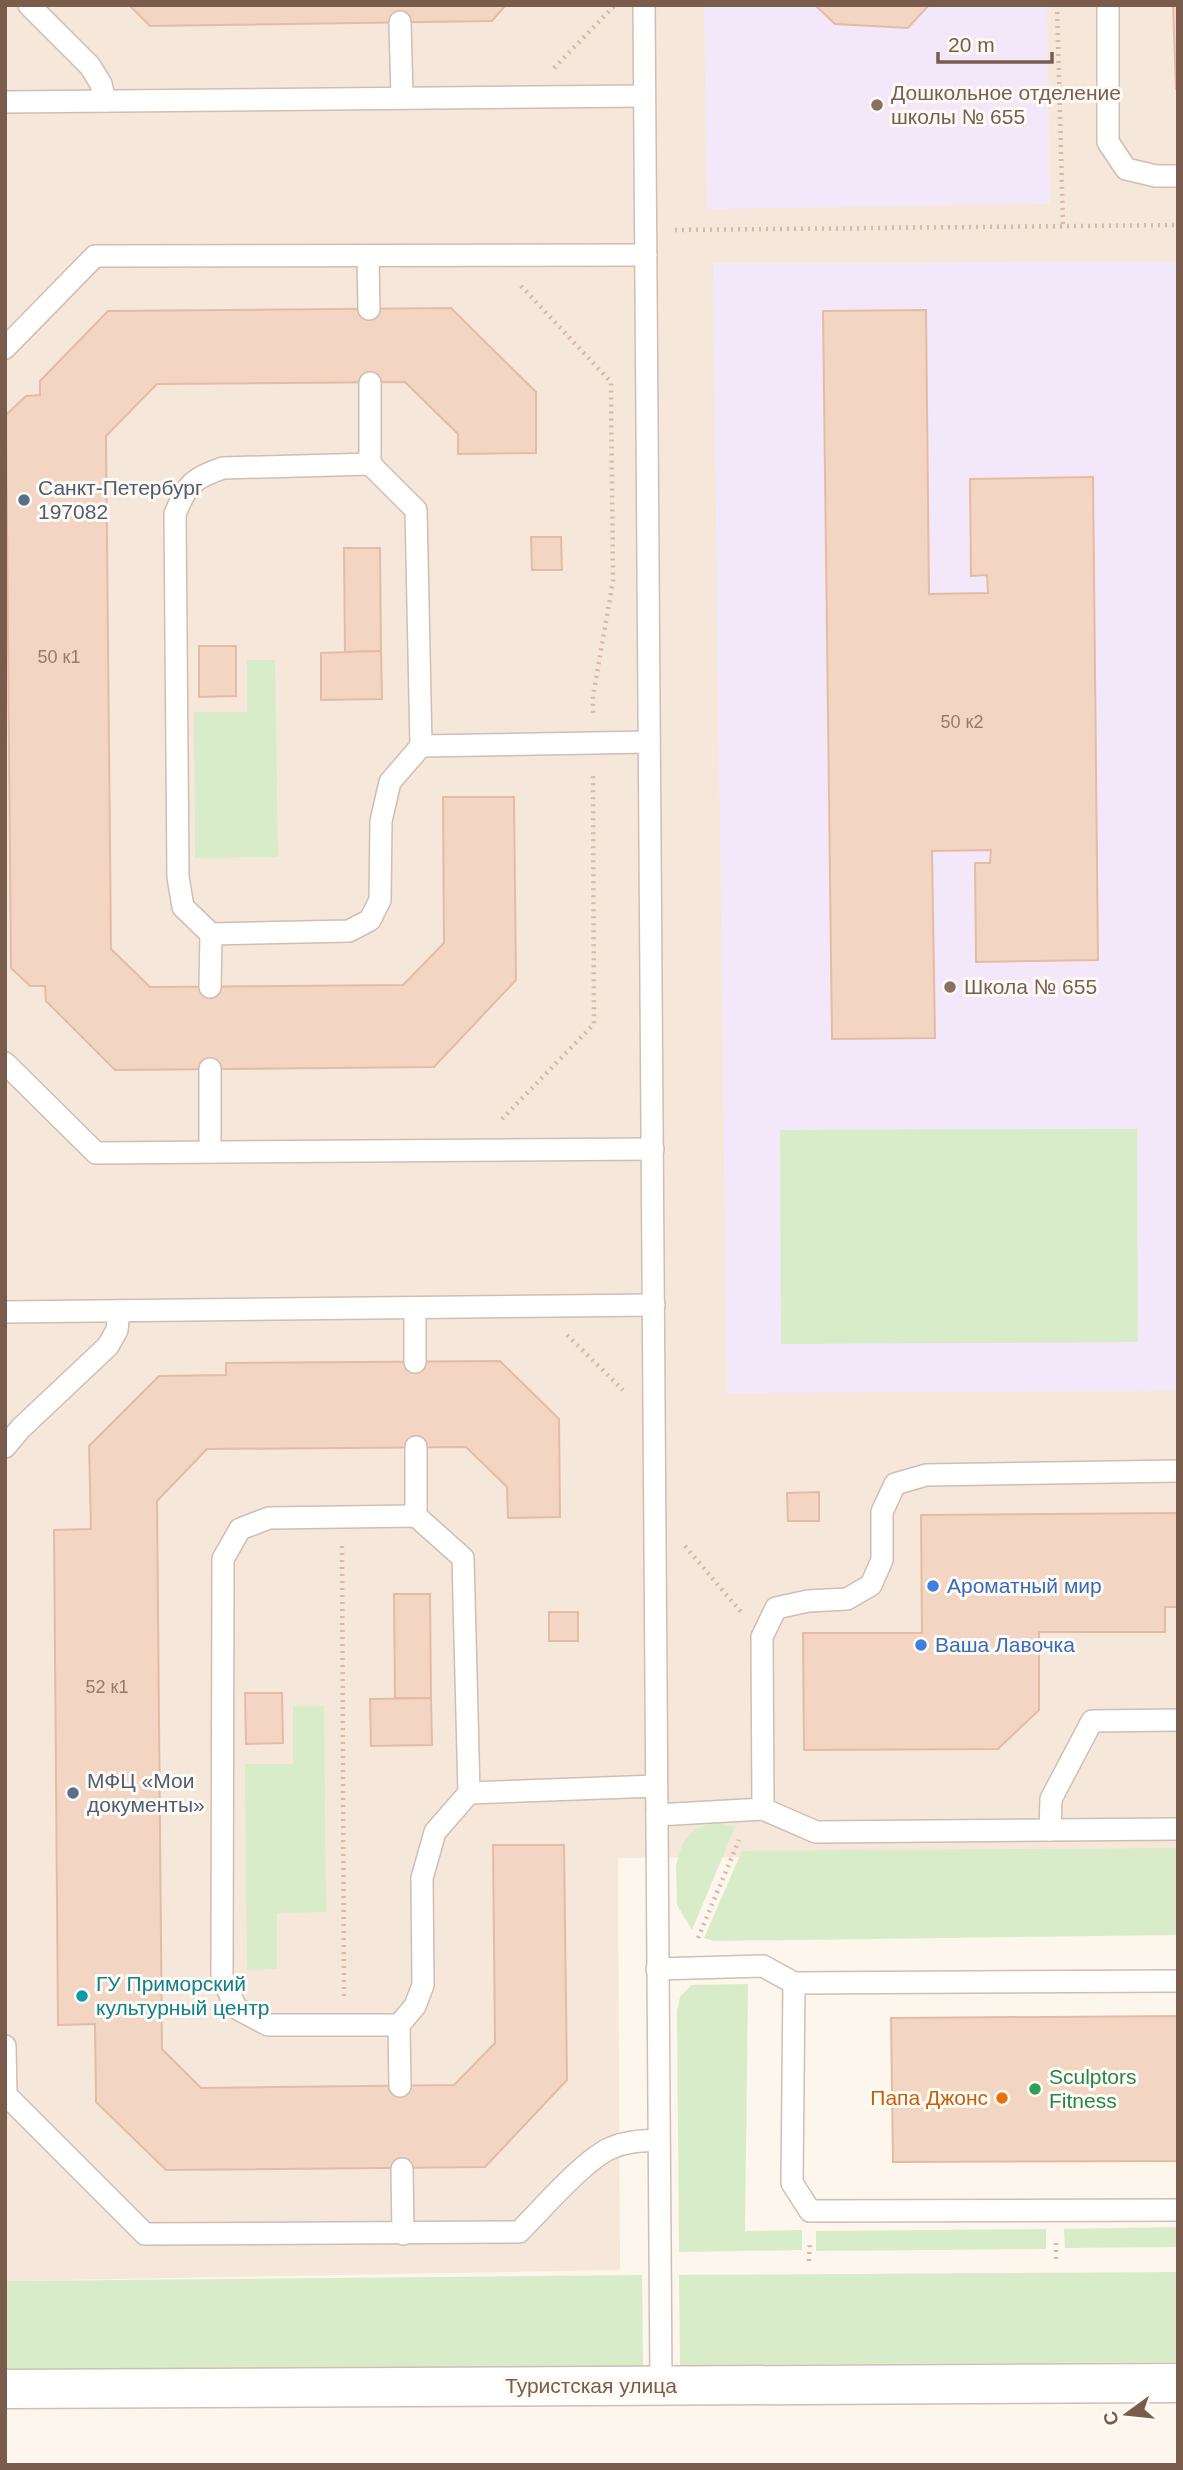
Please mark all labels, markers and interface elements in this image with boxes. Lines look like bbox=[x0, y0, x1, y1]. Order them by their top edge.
scale bar bbox=[938, 21, 1052, 65]
text: 20 m bbox=[948, 33, 995, 56]
place label: Дошкольное отделение школы № 655 bbox=[891, 81, 1121, 128]
marker: Дошкольное отделение школы № 655 bbox=[869, 97, 885, 113]
place label: Санкт-Петербург 197082 bbox=[38, 476, 203, 523]
marker: Санкт-Петербург 197082 bbox=[16, 492, 32, 508]
house number: 50 к1 bbox=[38, 647, 80, 667]
house number: 50 к2 bbox=[941, 712, 983, 732]
place label: Школа № 655 bbox=[964, 975, 1097, 998]
marker: Школа № 655 bbox=[942, 979, 958, 995]
place label: Ароматный мир bbox=[947, 1574, 1102, 1597]
marker: Ароматный мир bbox=[925, 1578, 941, 1594]
place label: Ваша Лавочка bbox=[935, 1633, 1075, 1656]
marker: Ваша Лавочка bbox=[913, 1637, 929, 1653]
house number: 52 к1 bbox=[86, 1677, 128, 1697]
place label: МФЦ «Мои документы» bbox=[87, 1769, 205, 1816]
marker: МФЦ «Мои документы» bbox=[65, 1785, 81, 1801]
place label: ГУ Приморский культурный центр bbox=[96, 1972, 269, 2019]
marker: ГУ Приморский культурный центр bbox=[74, 1988, 90, 2004]
place label: Sculptors Fitness bbox=[1049, 2065, 1137, 2112]
marker: Sculptors Fitness bbox=[1027, 2081, 1043, 2097]
place label: Папа Джонс bbox=[870, 2086, 988, 2109]
marker: Папа Джонс bbox=[994, 2090, 1010, 2106]
street label: Туристская улица bbox=[505, 2374, 677, 2397]
north arrow bbox=[1092, 2379, 1162, 2449]
text: С bbox=[1099, 2409, 1123, 2428]

